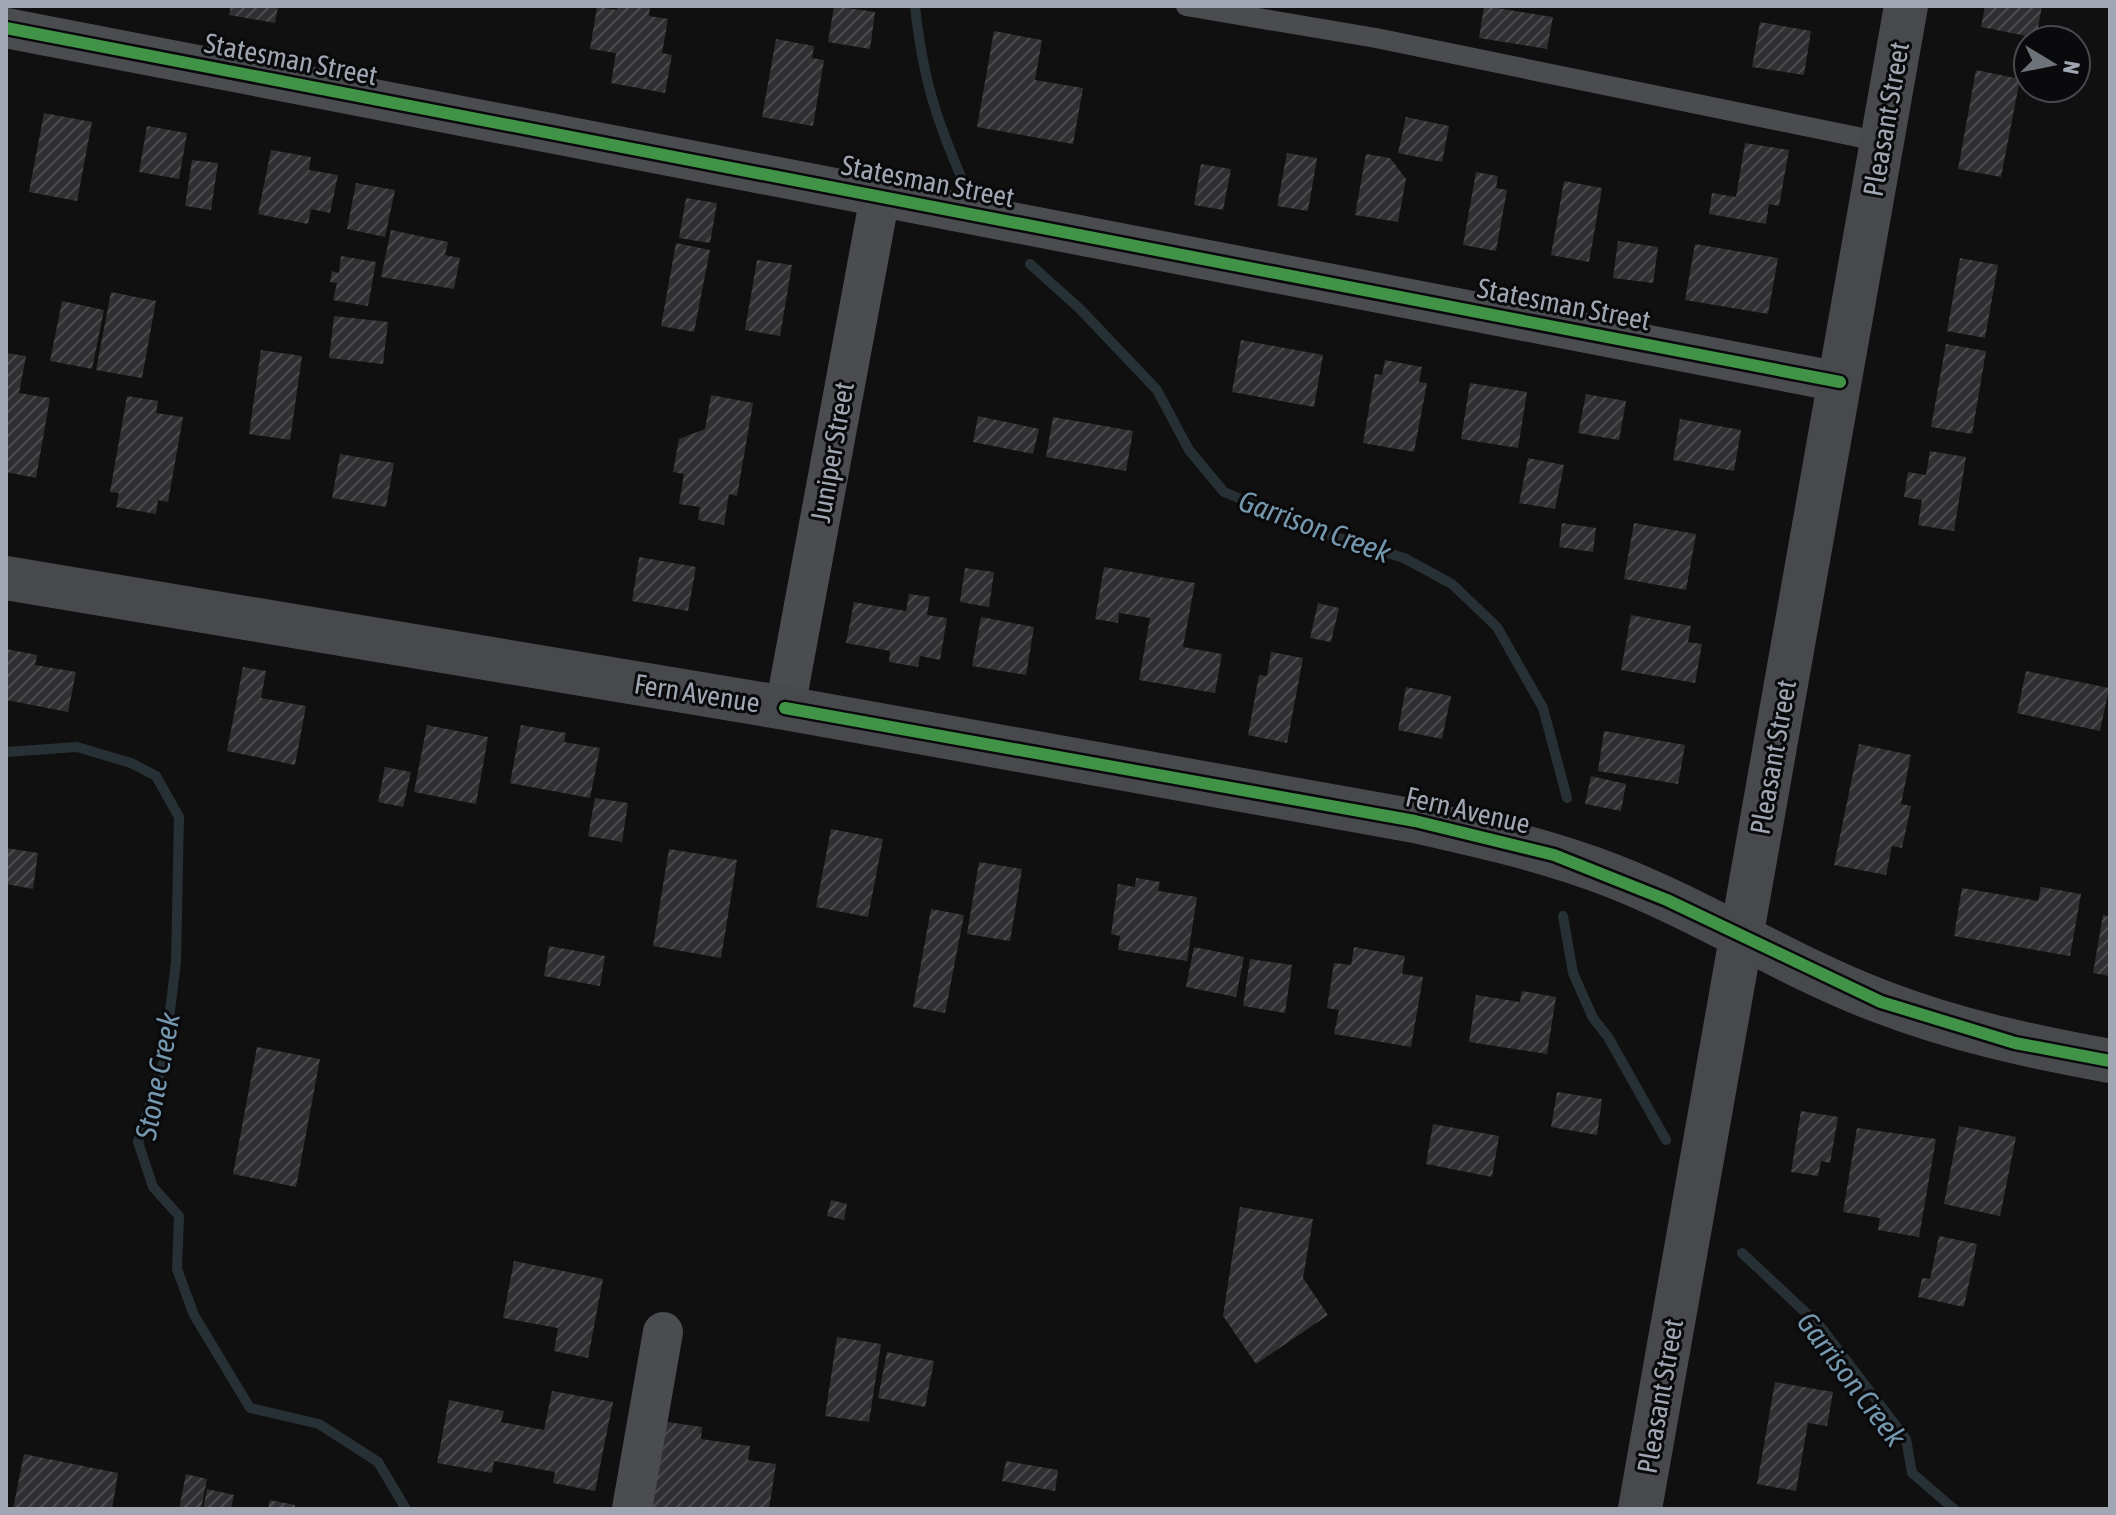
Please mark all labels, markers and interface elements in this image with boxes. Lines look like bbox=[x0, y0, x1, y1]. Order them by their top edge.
north arrow bbox=[2012, 24, 2092, 104]
street label: Statesman Street bbox=[202, 27, 380, 91]
street label: Pleasant Street bbox=[1857, 39, 1915, 199]
text: N bbox=[2058, 59, 2086, 76]
street label: Statesman Street bbox=[839, 149, 1017, 213]
street label: Statesman Street bbox=[1475, 272, 1653, 336]
street label: Juniper Street bbox=[804, 379, 860, 525]
water label: Garrison Creek bbox=[1234, 483, 1396, 569]
street label: Fern Avenue bbox=[632, 667, 762, 719]
street label: Pleasant Street bbox=[1744, 677, 1802, 837]
street label: Fern Avenue bbox=[1403, 780, 1533, 840]
water label: Stone Creek bbox=[128, 1009, 186, 1143]
water label: Garrison Creek bbox=[1791, 1305, 1914, 1453]
street label: Pleasant Street bbox=[1631, 1316, 1689, 1476]

